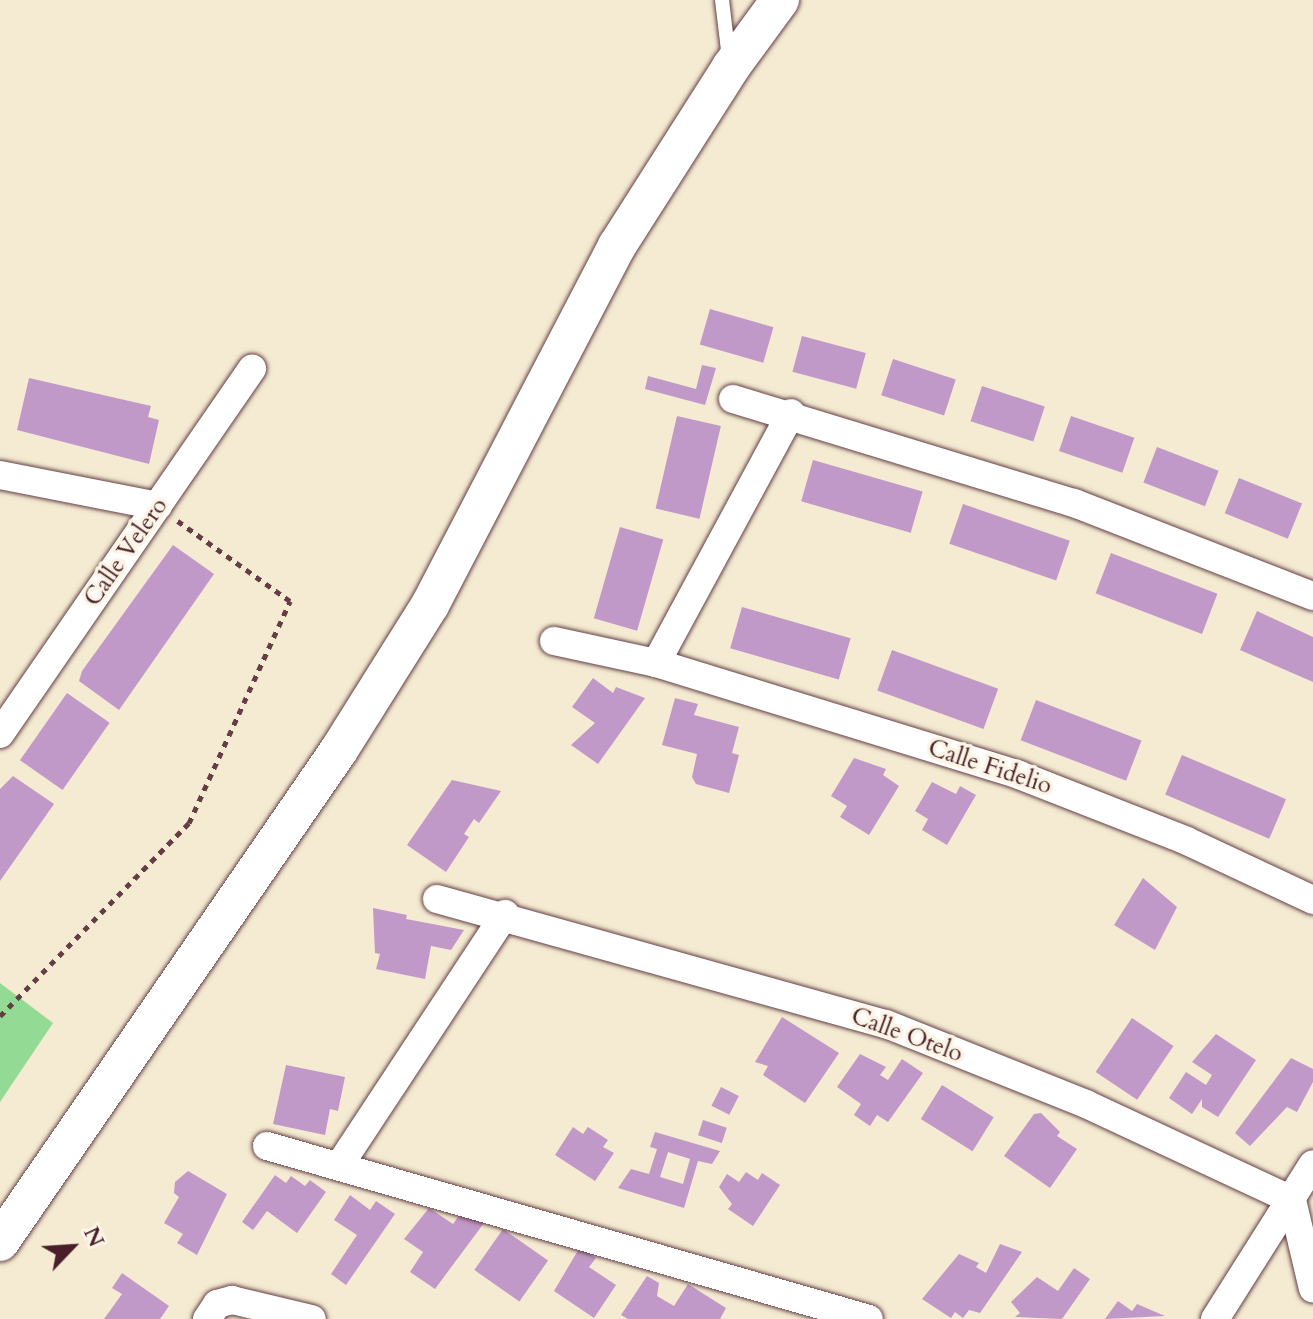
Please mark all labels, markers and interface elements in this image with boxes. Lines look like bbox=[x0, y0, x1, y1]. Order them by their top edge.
street label: Calle Velero bbox=[78, 492, 174, 612]
street label: Calle Fidelio bbox=[925, 733, 1055, 801]
street label: Calle Otelo bbox=[847, 1002, 967, 1068]
north arrow bbox=[32, 1207, 112, 1287]
text: N bbox=[76, 1222, 111, 1252]

